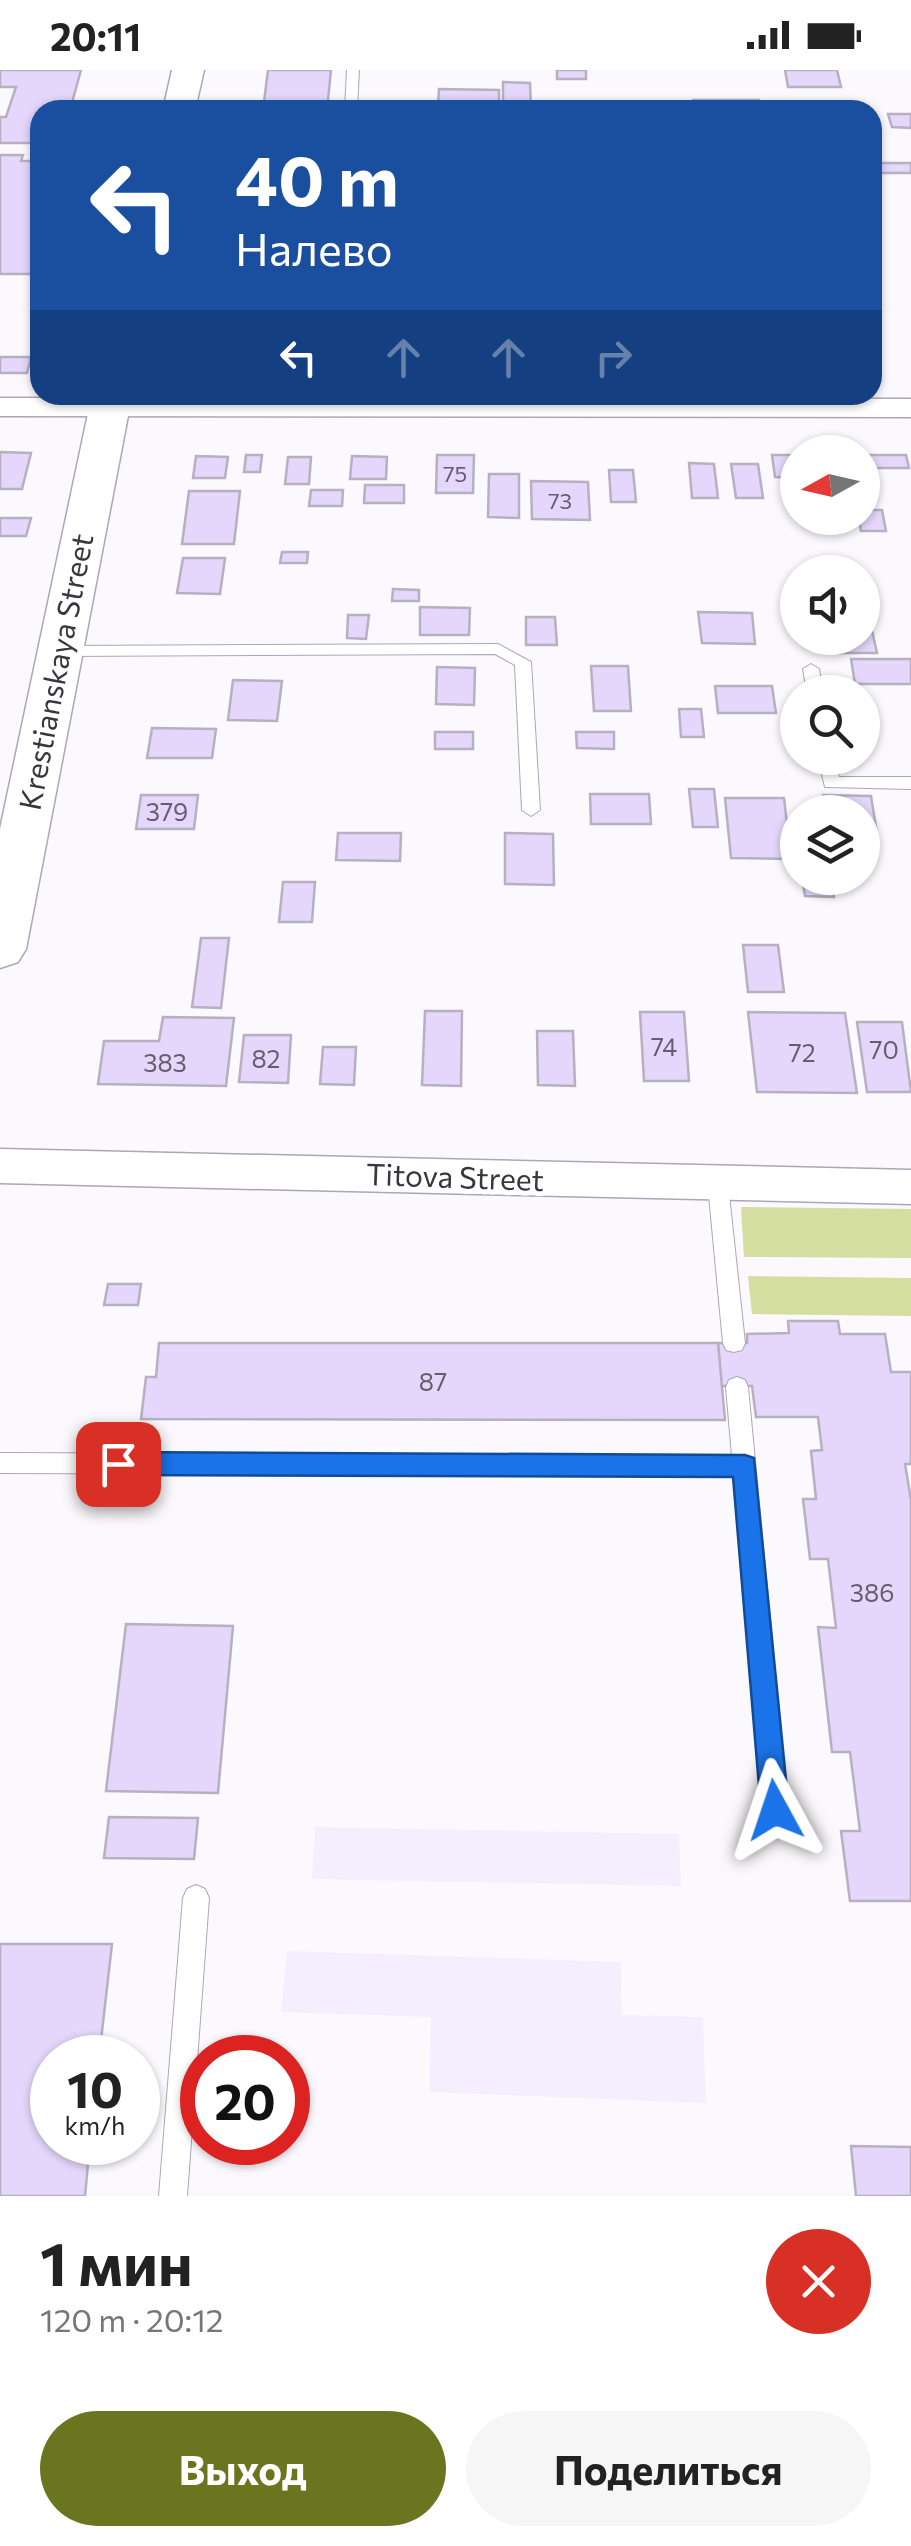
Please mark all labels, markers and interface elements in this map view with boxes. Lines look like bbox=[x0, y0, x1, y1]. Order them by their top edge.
text: 20:11 bbox=[50, 12, 141, 59]
text: 40 m bbox=[235, 135, 399, 220]
icon: left bbox=[70, 140, 200, 270]
text: Налево bbox=[235, 220, 393, 275]
icon: left bbox=[271, 330, 326, 385]
icon: ahead bbox=[376, 330, 431, 385]
icon: ahead bbox=[481, 330, 536, 385]
icon: right bbox=[586, 330, 641, 385]
north arrow bbox=[780, 435, 880, 535]
map controls bbox=[780, 435, 880, 895]
house number: 75 bbox=[443, 460, 467, 487]
house number: 73 bbox=[548, 487, 572, 514]
street label: Krestianskaya Street bbox=[10, 530, 99, 813]
button: sound bbox=[780, 555, 880, 655]
button: search bbox=[780, 675, 880, 775]
button: layers bbox=[780, 795, 880, 895]
house number: 379 bbox=[146, 796, 188, 826]
house number: 74 bbox=[651, 1031, 677, 1061]
house number: 70 bbox=[869, 1034, 899, 1064]
house number: 72 bbox=[788, 1037, 816, 1067]
house number: 82 bbox=[252, 1043, 280, 1073]
house number: 383 bbox=[143, 1047, 187, 1077]
street label: Titova Street bbox=[366, 1154, 545, 1197]
house number: 87 bbox=[419, 1366, 447, 1396]
pin bbox=[76, 1422, 161, 1507]
icon: arrive bbox=[91, 1437, 146, 1492]
house number: 386 bbox=[850, 1577, 894, 1607]
position arrow bbox=[723, 1758, 827, 1862]
speed limit sign: 20 bbox=[180, 2035, 310, 2165]
text: 10 bbox=[67, 2057, 123, 2118]
text: km/h bbox=[65, 2110, 125, 2140]
text: 1 мин bbox=[40, 2225, 193, 2298]
button: close bbox=[766, 2229, 871, 2334]
text: 120 m · 20:12 bbox=[40, 2299, 224, 2339]
button: Выход bbox=[40, 2411, 446, 2526]
button: Поделиться bbox=[466, 2411, 871, 2526]

